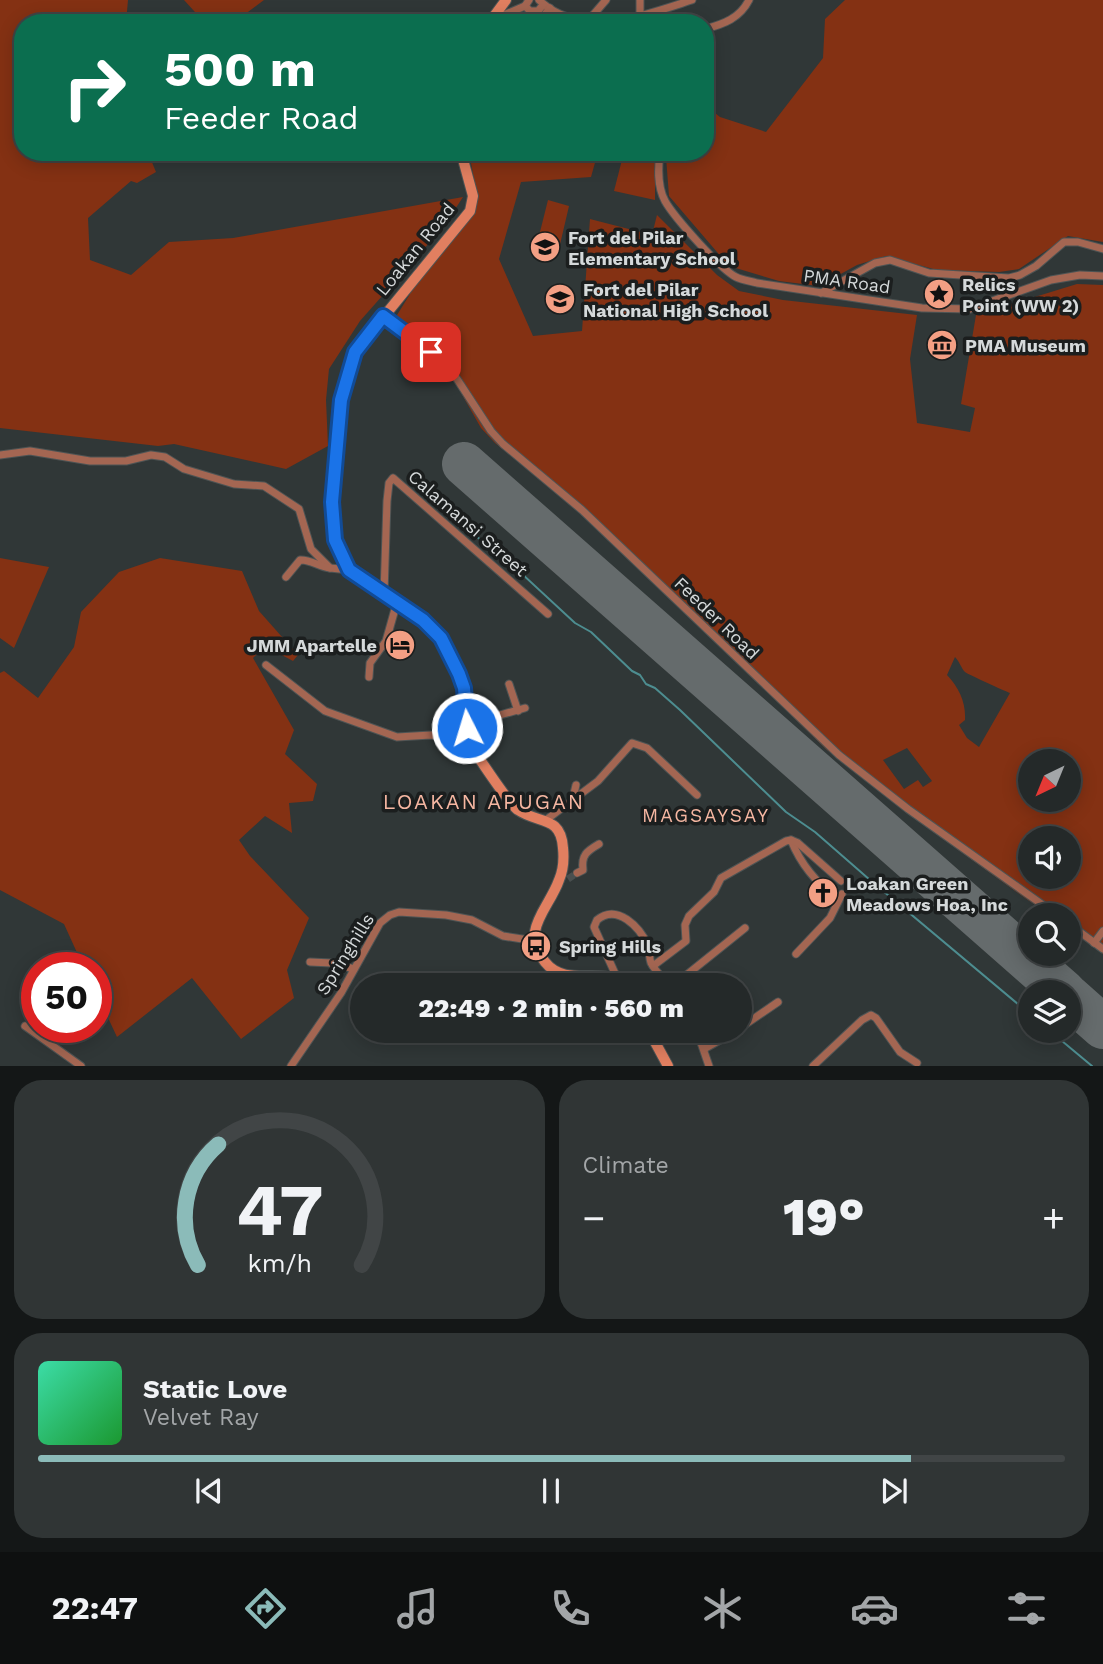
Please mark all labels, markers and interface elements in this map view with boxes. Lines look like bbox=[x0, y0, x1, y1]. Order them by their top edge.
text: 500 m bbox=[164, 40, 316, 98]
icon: right bbox=[49, 42, 140, 133]
text: Feeder Road bbox=[164, 99, 359, 137]
street label: Loakan Road bbox=[371, 199, 459, 299]
place label: Fort del Pilar Elementary School bbox=[568, 227, 736, 269]
school or university icon: Fort del Pilar Elementary School bbox=[528, 230, 562, 264]
street label: PMA Road bbox=[802, 265, 892, 297]
place label: Relics Point (WW 2) bbox=[962, 274, 1079, 316]
place icon: Relics Point (WW 2) bbox=[922, 277, 956, 311]
place label: Fort del Pilar National High School bbox=[583, 279, 768, 321]
school or university icon: Fort del Pilar National High School bbox=[543, 282, 577, 316]
pin bbox=[401, 322, 461, 382]
museum icon: PMA Museum bbox=[925, 328, 959, 362]
icon: arrive bbox=[412, 333, 450, 371]
place label: PMA Museum bbox=[965, 335, 1086, 356]
street label: Calamansi Street bbox=[404, 465, 532, 581]
street label: Feeder Road bbox=[670, 572, 764, 664]
hotel icon: JMM Apartelle bbox=[383, 628, 417, 662]
place label: JMM Apartelle bbox=[247, 635, 377, 656]
position arrow bbox=[430, 691, 504, 765]
north arrow bbox=[1018, 749, 1082, 812]
map controls bbox=[1018, 749, 1081, 1043]
district label: LOAKAN APUGAN bbox=[383, 789, 585, 814]
district label: MAGSAYSAY bbox=[642, 804, 770, 827]
button: sound bbox=[1018, 826, 1081, 889]
place label: Loakan Green Meadows Hoa, Inc bbox=[846, 873, 1008, 915]
church icon: Loakan Green Meadows Hoa, Inc bbox=[806, 876, 840, 910]
button: search bbox=[1018, 903, 1081, 966]
street label: Springhills bbox=[312, 909, 378, 999]
bus stop icon: Spring Hills bbox=[519, 929, 553, 963]
place label: Spring Hills bbox=[559, 936, 662, 957]
speed limit sign: 50 bbox=[21, 952, 112, 1043]
button: layers bbox=[1018, 980, 1081, 1043]
text: 22:49 · 2 min · 560 m bbox=[418, 993, 684, 1023]
text: Climate bbox=[583, 1152, 669, 1179]
text: 47 bbox=[235, 1168, 323, 1254]
text: 19° bbox=[783, 1187, 865, 1248]
text: − bbox=[583, 1196, 605, 1240]
text: + bbox=[1042, 1196, 1065, 1240]
text: km/h bbox=[247, 1249, 311, 1278]
text: Static Love bbox=[143, 1374, 287, 1404]
text: Velvet Ray bbox=[143, 1404, 259, 1431]
icon: previous bbox=[190, 1472, 228, 1510]
icon: pause bbox=[532, 1472, 570, 1510]
icon: next bbox=[875, 1472, 913, 1510]
icon: directions bbox=[241, 1584, 290, 1633]
icon: music bbox=[393, 1584, 442, 1633]
icon: phone bbox=[546, 1584, 595, 1633]
icon: climate bbox=[698, 1584, 747, 1633]
icon: car bbox=[850, 1584, 899, 1633]
icon: filters bbox=[1002, 1584, 1051, 1633]
text: 22:47 bbox=[52, 1589, 138, 1627]

